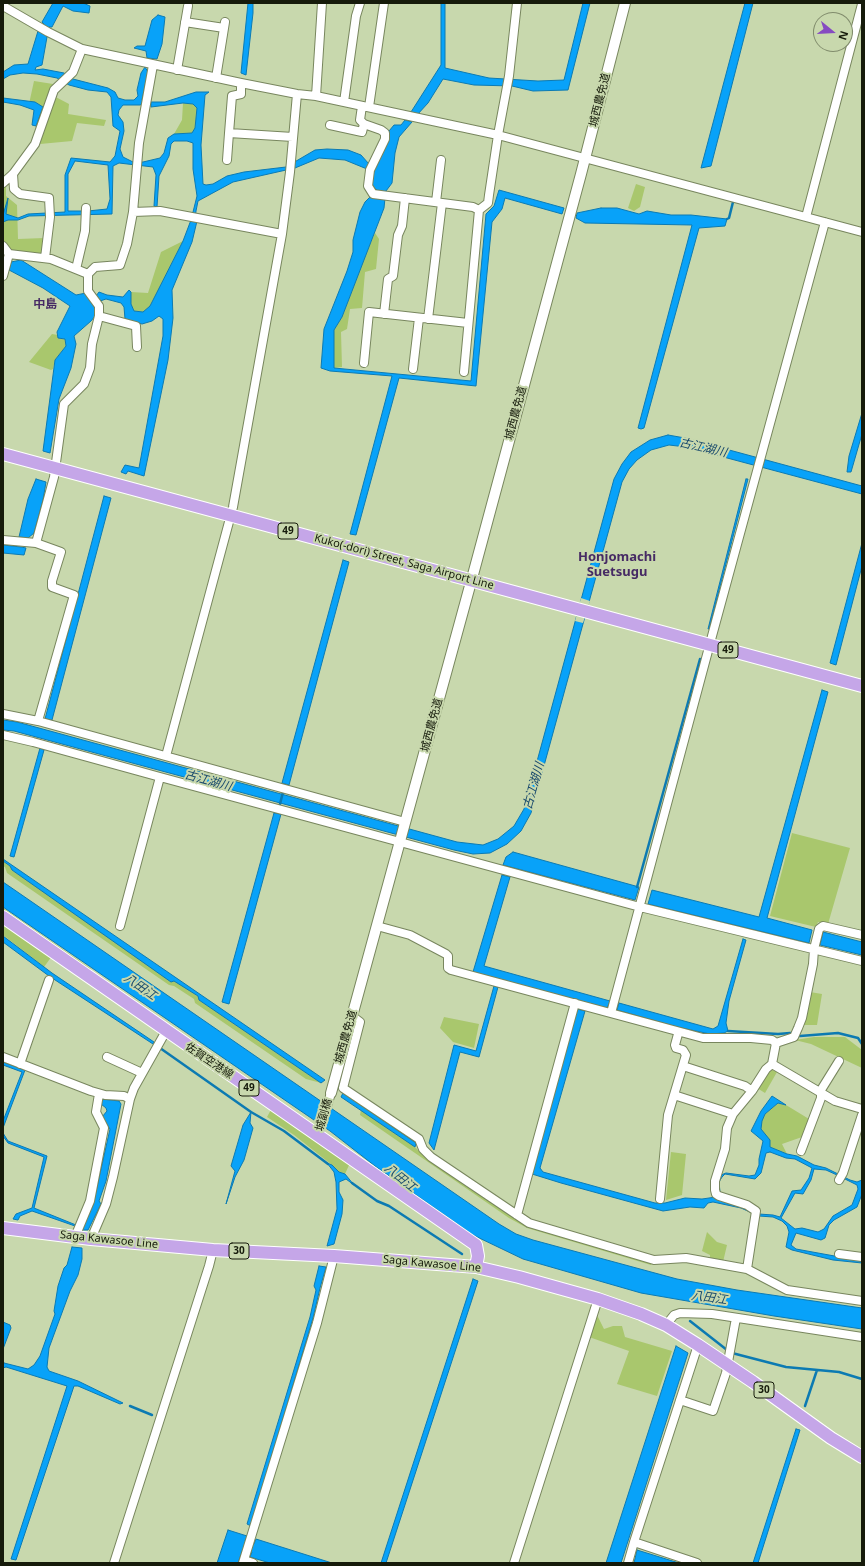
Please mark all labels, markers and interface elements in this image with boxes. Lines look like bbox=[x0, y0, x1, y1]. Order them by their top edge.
north arrow bbox=[813, 12, 853, 52]
text: N bbox=[835, 29, 852, 42]
street label: 城西農免道 bbox=[587, 72, 613, 128]
district label: 中島 bbox=[33, 298, 57, 312]
street label: 城西農免道 bbox=[503, 385, 529, 441]
water label: 古江湖川 bbox=[678, 436, 728, 460]
road number: 49 bbox=[278, 523, 298, 539]
street label: Kuko(-dori) Street, Saga Airport Line bbox=[313, 532, 495, 592]
district label: Honjomachi Suetsugu bbox=[578, 549, 656, 580]
road number: 49 bbox=[718, 642, 738, 658]
street label: 城西農免道 bbox=[419, 697, 445, 753]
water label: 古江湖川 bbox=[520, 761, 548, 811]
water label: 古江湖川 bbox=[183, 768, 233, 794]
water label: 八田江 bbox=[121, 971, 159, 1003]
street label: 城西農免道 bbox=[332, 1009, 360, 1065]
street label: 佐賀空港線 bbox=[183, 1040, 235, 1082]
road number: 49 bbox=[239, 1080, 259, 1096]
street label: 城副橋 bbox=[313, 1097, 335, 1133]
water label: 八田江 bbox=[381, 1161, 419, 1195]
street label: Saga Kawasoe Line bbox=[59, 1228, 159, 1252]
road number: 30 bbox=[229, 1243, 249, 1259]
street label: Saga Kawasoe Line bbox=[382, 1253, 482, 1275]
water label: 八田江 bbox=[690, 1288, 728, 1308]
road number: 30 bbox=[754, 1382, 774, 1398]

